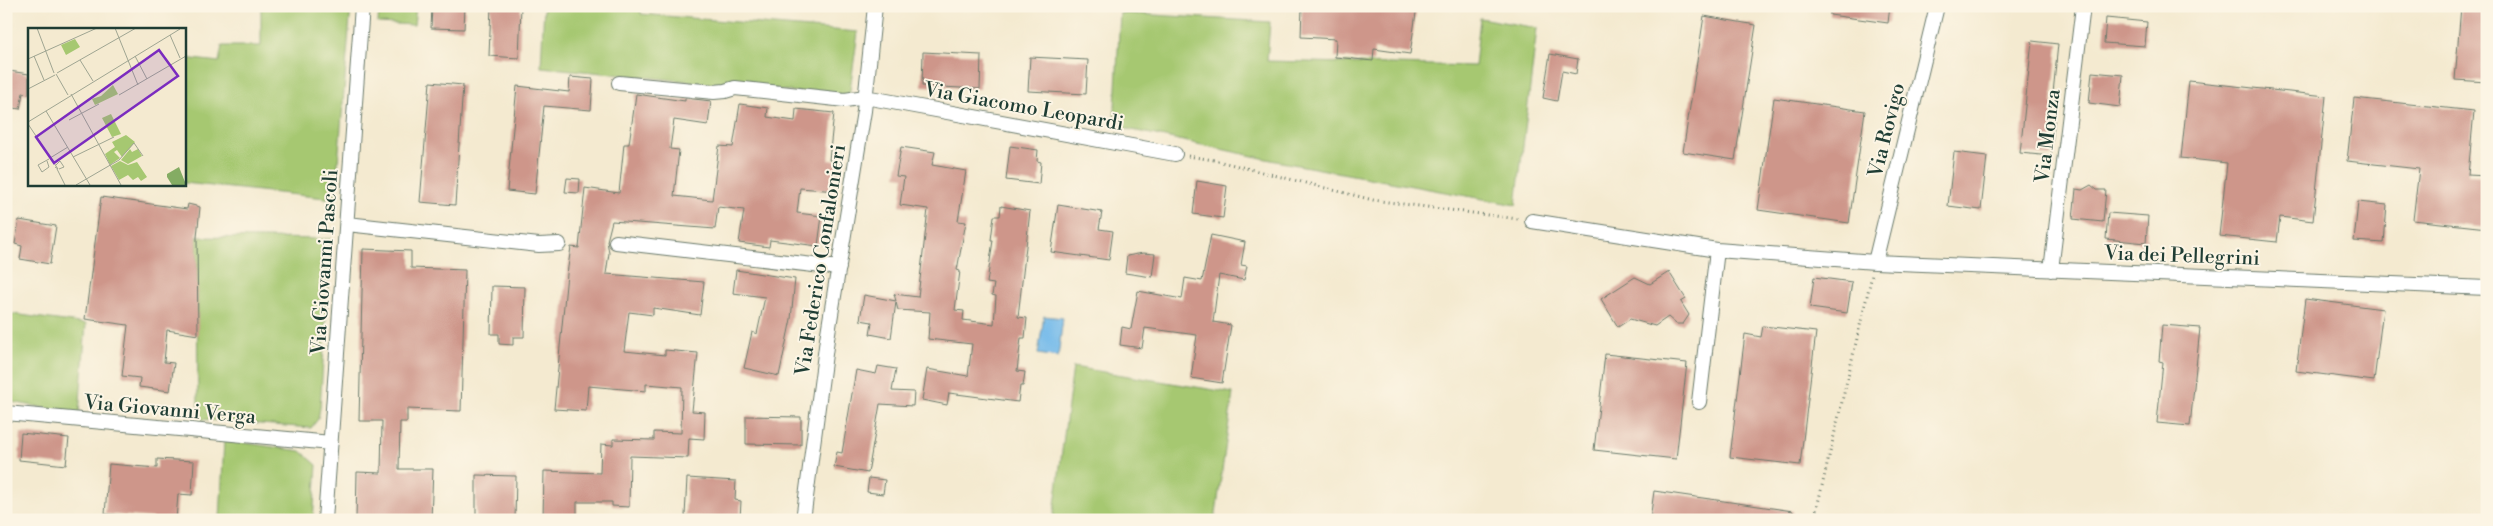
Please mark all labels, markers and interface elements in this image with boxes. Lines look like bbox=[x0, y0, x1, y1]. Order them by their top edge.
inset map bbox=[28, 28, 185, 185]
street label: Via Giacomo Leopardi bbox=[921, 77, 1126, 137]
street label: Via Rovigo bbox=[1863, 80, 1911, 181]
street label: Via Monza bbox=[2030, 87, 2067, 186]
street label: Via Federico Confalonieri bbox=[791, 142, 852, 379]
street label: Via Giovanni Pascoli bbox=[306, 168, 344, 357]
street label: Via dei Pellegrini bbox=[2103, 241, 2261, 272]
street label: Via Giovanni Verga bbox=[82, 390, 258, 431]

